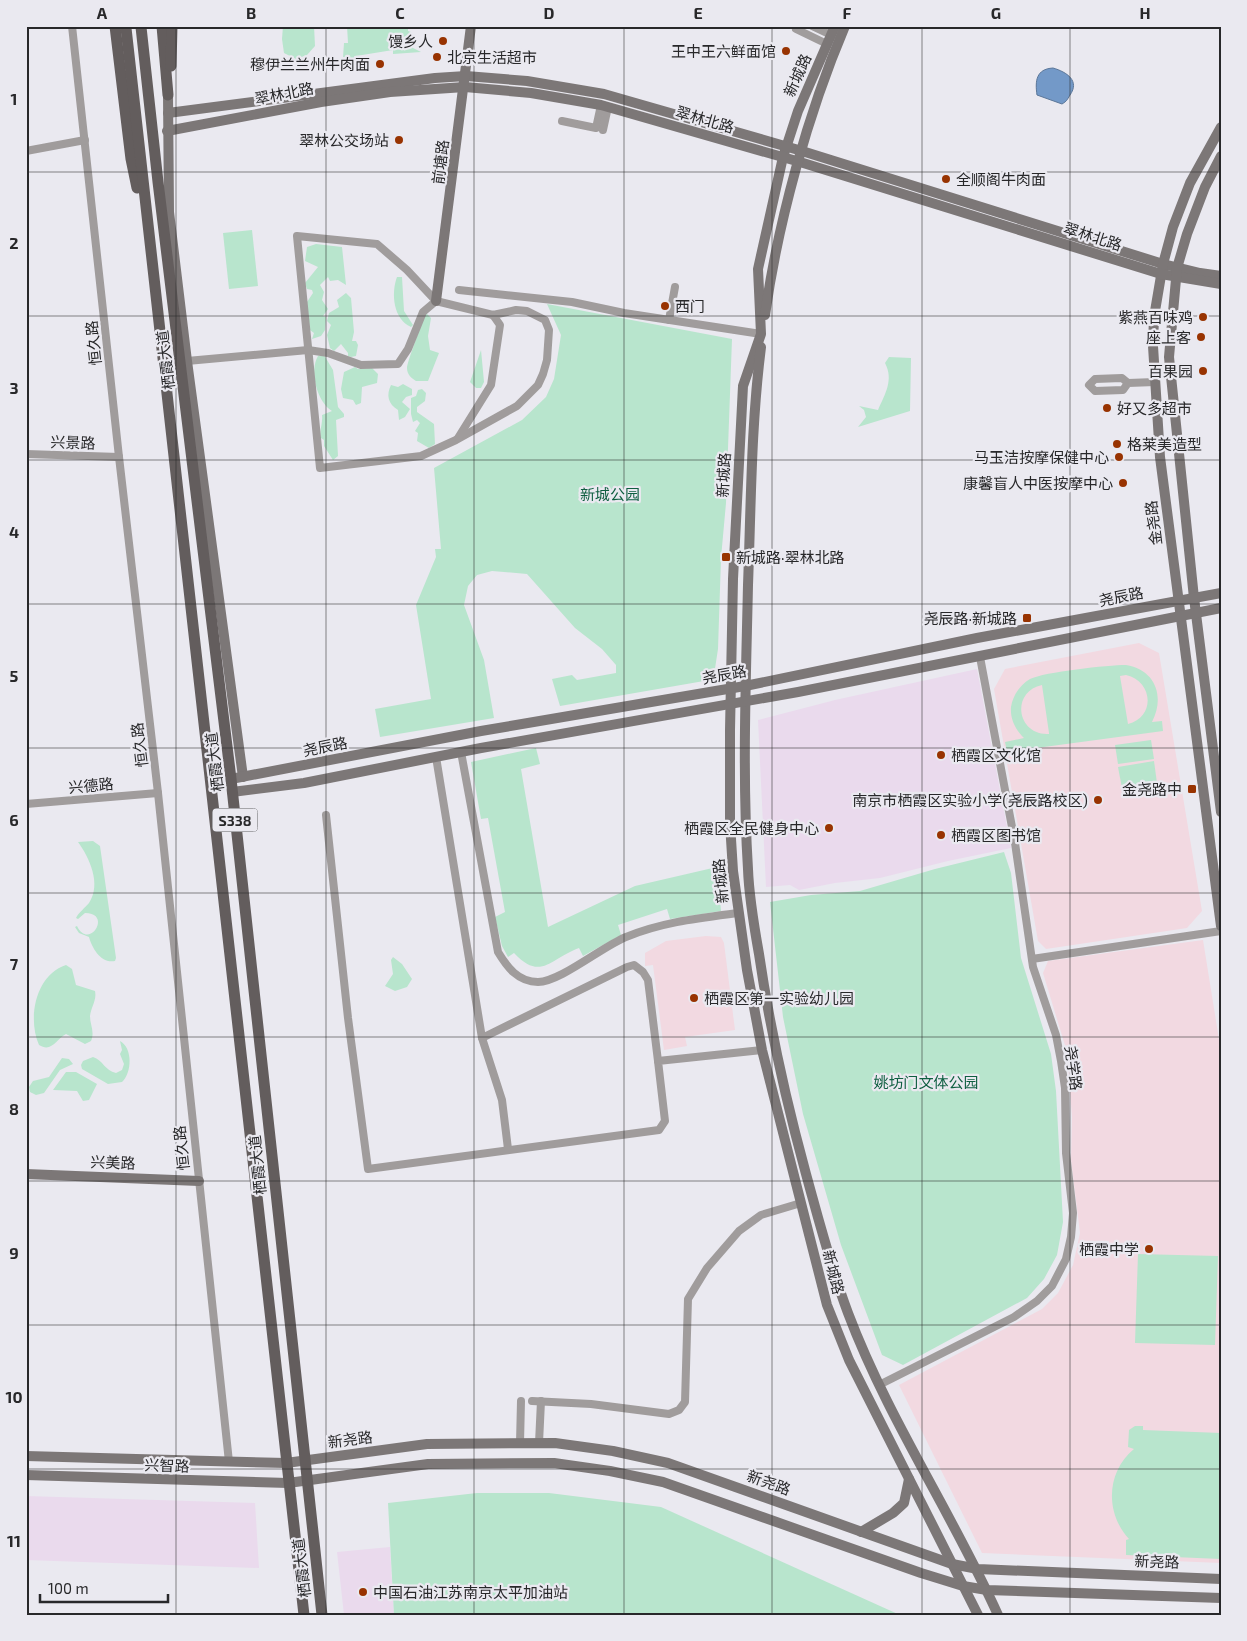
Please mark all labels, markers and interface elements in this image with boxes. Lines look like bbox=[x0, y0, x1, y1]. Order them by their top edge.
text: A bbox=[97, 3, 108, 22]
text: B bbox=[246, 3, 256, 22]
text: C bbox=[395, 3, 405, 22]
text: D bbox=[544, 3, 555, 22]
text: E bbox=[693, 3, 703, 22]
text: F bbox=[843, 3, 852, 22]
text: G bbox=[991, 3, 1001, 22]
text: H bbox=[1139, 3, 1151, 22]
place label: 馒乡人 bbox=[388, 32, 433, 50]
marker: 馒乡人 bbox=[437, 35, 449, 47]
place label: 王中王六鲜面馆 bbox=[671, 42, 776, 60]
marker: 王中王六鲜面馆 bbox=[780, 45, 792, 57]
place label: 北京生活超市 bbox=[447, 48, 537, 66]
marker: 北京生活超市 bbox=[431, 51, 443, 63]
street label: 新城路 bbox=[780, 51, 814, 99]
place label: 穆伊兰兰州牛肉面 bbox=[250, 55, 370, 73]
marker: 穆伊兰兰州牛肉面 bbox=[374, 58, 386, 70]
street label: 翠林北路 bbox=[253, 78, 315, 108]
text: 1 bbox=[11, 89, 17, 108]
street label: 翠林北路 bbox=[674, 102, 736, 136]
place label: 翠林公交场站 bbox=[299, 131, 389, 149]
marker: 翠林公交场站 bbox=[393, 134, 405, 146]
street label: 前塘路 bbox=[428, 139, 452, 185]
place label: 全顺阁牛肉面 bbox=[956, 170, 1046, 188]
marker: 全顺阁牛肉面 bbox=[940, 173, 952, 185]
street label: 翠林北路 bbox=[1062, 218, 1124, 254]
text: 2 bbox=[9, 233, 19, 252]
place label: 西门 bbox=[675, 297, 705, 315]
marker: 西门 bbox=[659, 300, 671, 312]
place label: 紫燕百味鸡 bbox=[1118, 308, 1193, 326]
marker: 紫燕百味鸡 bbox=[1197, 311, 1209, 323]
street label: 恒久路 bbox=[82, 320, 104, 366]
place label: 座上客 bbox=[1146, 328, 1191, 346]
street label: 栖霞大道 bbox=[152, 329, 178, 391]
marker: 座上客 bbox=[1195, 331, 1207, 343]
place label: 百果园 bbox=[1148, 362, 1193, 380]
marker: 百果园 bbox=[1197, 365, 1209, 377]
text: 3 bbox=[9, 378, 19, 397]
place label: 好又多超市 bbox=[1117, 399, 1192, 417]
marker: 好又多超市 bbox=[1101, 402, 1113, 414]
street label: 兴景路 bbox=[50, 432, 96, 452]
place label: 格莱美造型 bbox=[1127, 435, 1202, 453]
marker: 格莱美造型 bbox=[1111, 438, 1123, 450]
place label: 马玉洁按摩保健中心 bbox=[974, 448, 1109, 466]
marker: 马玉洁按摩保健中心 bbox=[1113, 451, 1125, 463]
street label: 新城路 bbox=[713, 452, 733, 498]
place label: 康馨盲人中医按摩中心 bbox=[963, 474, 1113, 492]
marker: 康馨盲人中医按摩中心 bbox=[1117, 477, 1129, 489]
park label: 新城公园 bbox=[580, 485, 640, 503]
street label: 金尧路 bbox=[1141, 500, 1165, 546]
text: 4 bbox=[9, 522, 19, 541]
place label: 新城路·翠林北路 bbox=[736, 548, 845, 566]
marker: 新城路·翠林北路 bbox=[720, 551, 732, 563]
street label: 尧辰路 bbox=[1097, 583, 1145, 609]
place label: 尧辰路·新城路 bbox=[923, 609, 1017, 627]
marker: 尧辰路·新城路 bbox=[1021, 612, 1033, 624]
street label: 尧辰路 bbox=[700, 661, 748, 687]
text: 5 bbox=[10, 666, 19, 685]
street label: 恒久路 bbox=[127, 722, 151, 768]
street label: 栖霞大道 bbox=[201, 731, 227, 793]
street label: 尧辰路 bbox=[301, 733, 349, 759]
place label: 栖霞区文化馆 bbox=[951, 746, 1041, 764]
marker: 栖霞区文化馆 bbox=[935, 749, 947, 761]
street label: 兴德路 bbox=[68, 774, 114, 796]
place label: 金尧路中 bbox=[1122, 780, 1182, 798]
marker: 金尧路中 bbox=[1186, 783, 1198, 795]
place label: 南京市栖霞区实验小学(尧辰路校区) bbox=[852, 791, 1088, 809]
marker: 南京市栖霞区实验小学(尧辰路校区) bbox=[1092, 794, 1104, 806]
road number: S338 bbox=[212, 808, 258, 832]
text: 6 bbox=[9, 810, 19, 829]
place label: 栖霞区全民健身中心 bbox=[684, 819, 819, 837]
marker: 栖霞区全民健身中心 bbox=[823, 822, 835, 834]
place label: 栖霞区图书馆 bbox=[951, 826, 1041, 844]
marker: 栖霞区图书馆 bbox=[935, 829, 947, 841]
street label: 新城路 bbox=[709, 858, 731, 904]
text: 7 bbox=[10, 954, 19, 973]
place label: 栖霞区第一实验幼儿园 bbox=[704, 989, 854, 1007]
marker: 栖霞区第一实验幼儿园 bbox=[688, 992, 700, 1004]
street label: 尧学路 bbox=[1062, 1044, 1086, 1092]
park label: 姚坊门文体公园 bbox=[873, 1073, 979, 1091]
text: 8 bbox=[9, 1099, 19, 1118]
street label: 恒久路 bbox=[170, 1125, 192, 1171]
street label: 栖霞大道 bbox=[245, 1134, 269, 1196]
street label: 兴美路 bbox=[90, 1152, 136, 1172]
place label: 栖霞中学 bbox=[1079, 1240, 1139, 1258]
text: 9 bbox=[9, 1243, 19, 1262]
marker: 栖霞中学 bbox=[1143, 1243, 1155, 1255]
street label: 新城路 bbox=[820, 1248, 848, 1296]
text: 10 bbox=[5, 1387, 23, 1406]
street label: 新尧路 bbox=[327, 1427, 373, 1451]
street label: 兴智路 bbox=[144, 1455, 190, 1475]
street label: 新尧路 bbox=[745, 1466, 793, 1498]
text: 11 bbox=[7, 1531, 21, 1550]
street label: 栖霞大道 bbox=[288, 1537, 314, 1599]
street label: 新尧路 bbox=[1134, 1551, 1180, 1571]
scale bar bbox=[40, 1571, 168, 1603]
text: 100 m bbox=[48, 1579, 89, 1597]
place label: 中国石油江苏南京太平加油站 bbox=[373, 1583, 568, 1601]
marker: 中国石油江苏南京太平加油站 bbox=[357, 1586, 369, 1598]

